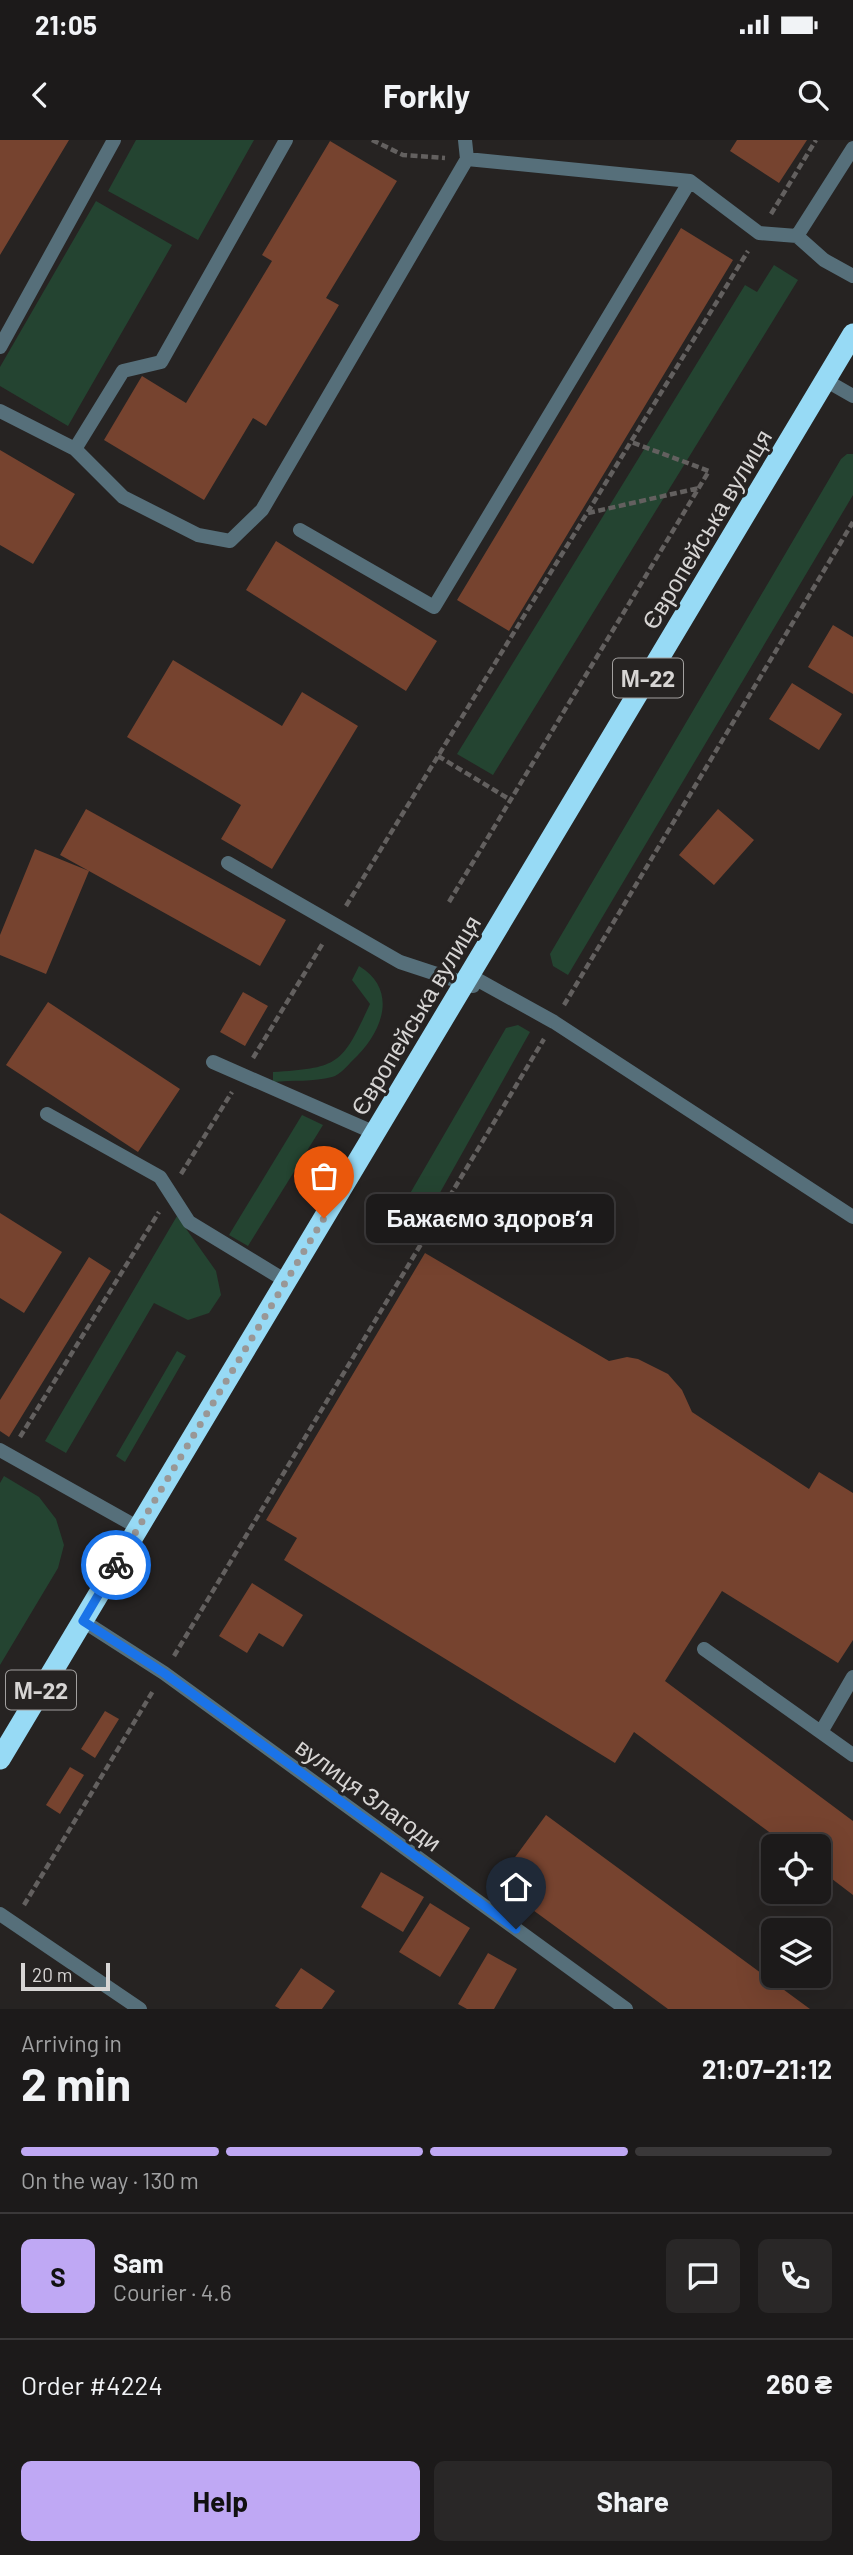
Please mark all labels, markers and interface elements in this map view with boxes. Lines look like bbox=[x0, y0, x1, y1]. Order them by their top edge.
text: 21:05 bbox=[35, 9, 97, 40]
icon: back bbox=[21, 76, 59, 114]
text: Forkly bbox=[383, 76, 470, 114]
icon: search bbox=[794, 76, 832, 114]
street label: Європейська вулиця bbox=[635, 424, 777, 634]
road number: М-22 bbox=[613, 658, 683, 698]
street label: Європейська вулиця bbox=[344, 910, 486, 1120]
pin bbox=[294, 1146, 354, 1218]
icon: bag bbox=[305, 1157, 343, 1195]
callout: Бажаємо здоровʼя bbox=[366, 1194, 614, 1242]
text: Бажаємо здоровʼя bbox=[386, 1204, 594, 1232]
courier bbox=[81, 1530, 151, 1600]
icon: bike bbox=[97, 1546, 135, 1584]
road number: М-22 bbox=[6, 1670, 76, 1709]
street label: вулиця Злагоди bbox=[291, 1731, 447, 1857]
map controls bbox=[761, 1834, 831, 1988]
button: locate bbox=[761, 1834, 831, 1904]
pin bbox=[486, 1857, 546, 1929]
icon: home bbox=[497, 1868, 535, 1906]
button: layers bbox=[761, 1918, 831, 1988]
scale bar bbox=[21, 1960, 110, 1992]
text: 20 m bbox=[32, 1963, 72, 1986]
text: Arriving in bbox=[21, 2029, 122, 2057]
text: 21:07–21:12 bbox=[702, 2053, 832, 2084]
text: 2 min bbox=[21, 2055, 131, 2110]
text: On the way · 130 m bbox=[21, 2166, 199, 2194]
button: chat bbox=[666, 2239, 740, 2313]
button: phone bbox=[758, 2239, 832, 2313]
text: Sam bbox=[113, 2247, 164, 2278]
text: S bbox=[50, 2261, 66, 2292]
text: Courier · 4.6 bbox=[113, 2278, 232, 2306]
text: 260 ₴ bbox=[766, 2368, 832, 2399]
text: Order #4224 bbox=[21, 2369, 163, 2400]
button: Help bbox=[21, 2461, 420, 2541]
button: Share bbox=[434, 2461, 832, 2541]

